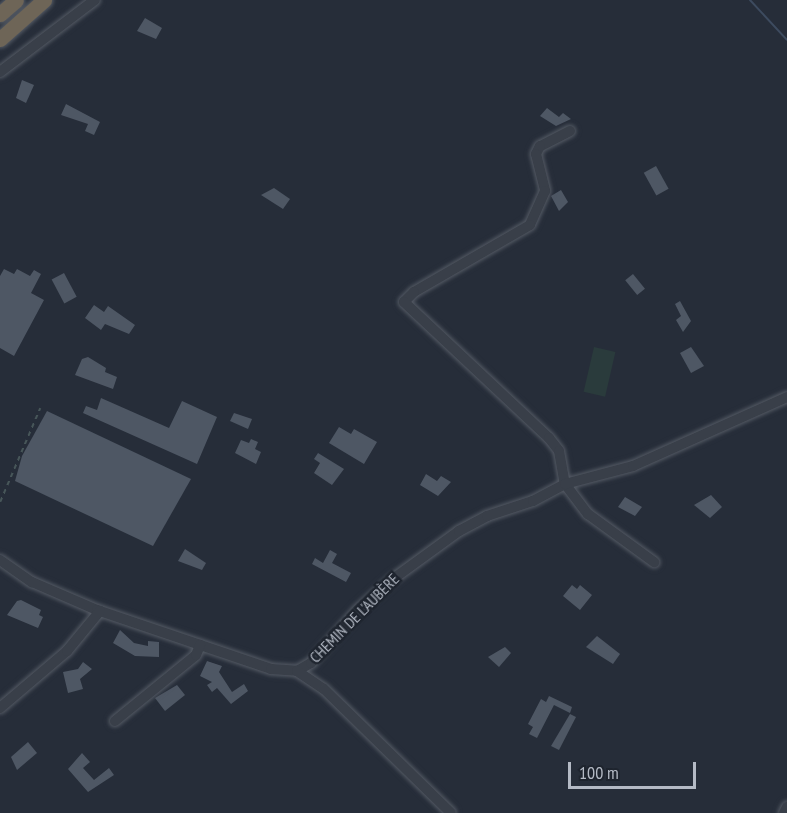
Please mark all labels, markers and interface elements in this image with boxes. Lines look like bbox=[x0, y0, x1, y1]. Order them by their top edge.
street label: CHEMIN DE L'AUBÈRE bbox=[305, 569, 403, 667]
scale bar bbox=[571, 750, 698, 788]
text: 100 m bbox=[579, 761, 619, 784]

